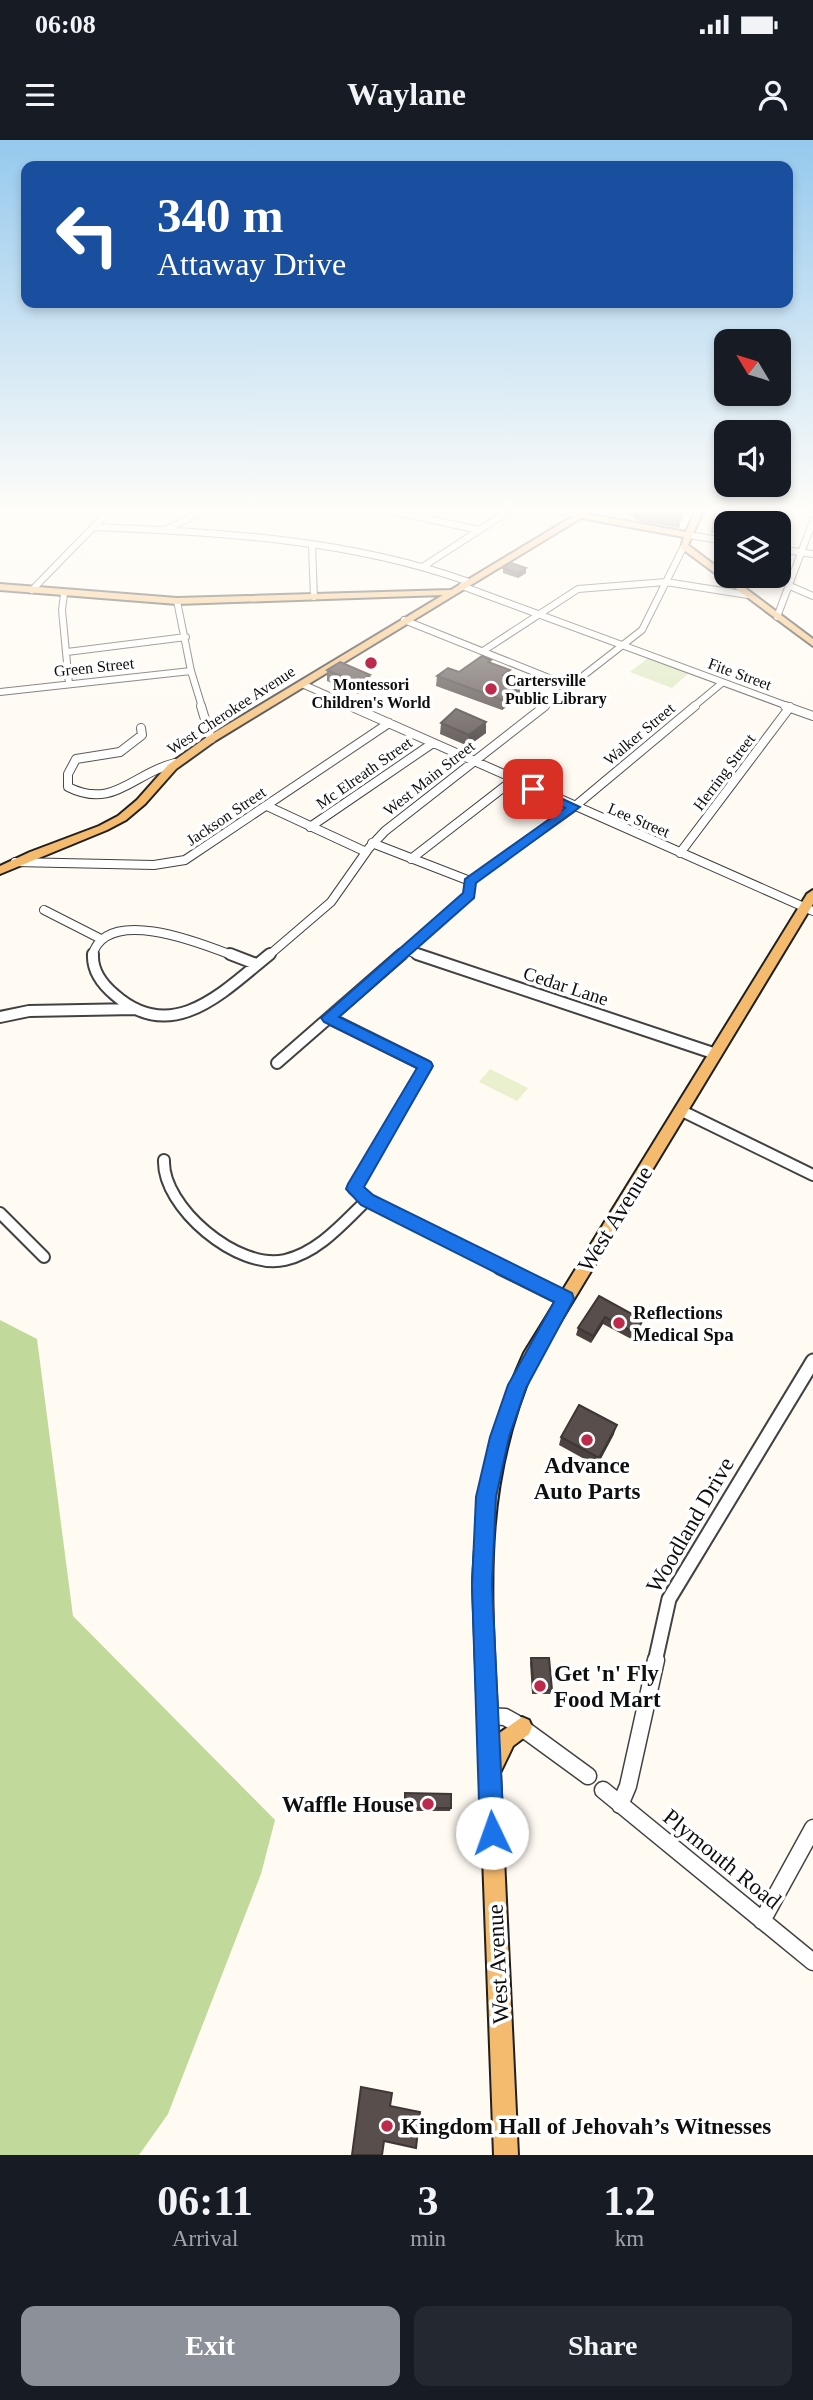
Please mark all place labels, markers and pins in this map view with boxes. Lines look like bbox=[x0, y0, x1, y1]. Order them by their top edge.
marker: Montessori Children's World bbox=[363, 655, 379, 671]
place label: Cartersville Public Library bbox=[505, 672, 607, 708]
place label: Montessori Children's World bbox=[312, 676, 431, 711]
marker: Cartersville Public Library bbox=[483, 681, 499, 697]
pin bbox=[503, 759, 563, 819]
place label: Reflections Medical Spa bbox=[633, 1302, 734, 1345]
marker: Reflections Medical Spa bbox=[611, 1315, 627, 1331]
marker: Advance Auto Parts bbox=[579, 1432, 595, 1448]
place label: Advance Auto Parts bbox=[534, 1453, 640, 1504]
place label: Get 'n' Fly Food Mart bbox=[554, 1661, 661, 1712]
marker: Get 'n' Fly Food Mart bbox=[532, 1678, 548, 1694]
place label: Waffle House bbox=[282, 1792, 414, 1817]
marker: Waffle House bbox=[420, 1796, 436, 1812]
place label: Kingdom Hall of Jehovah’s Witnesses bbox=[401, 2114, 771, 2139]
marker: Kingdom Hall of Jehovah’s Witnesses bbox=[379, 2118, 395, 2134]

